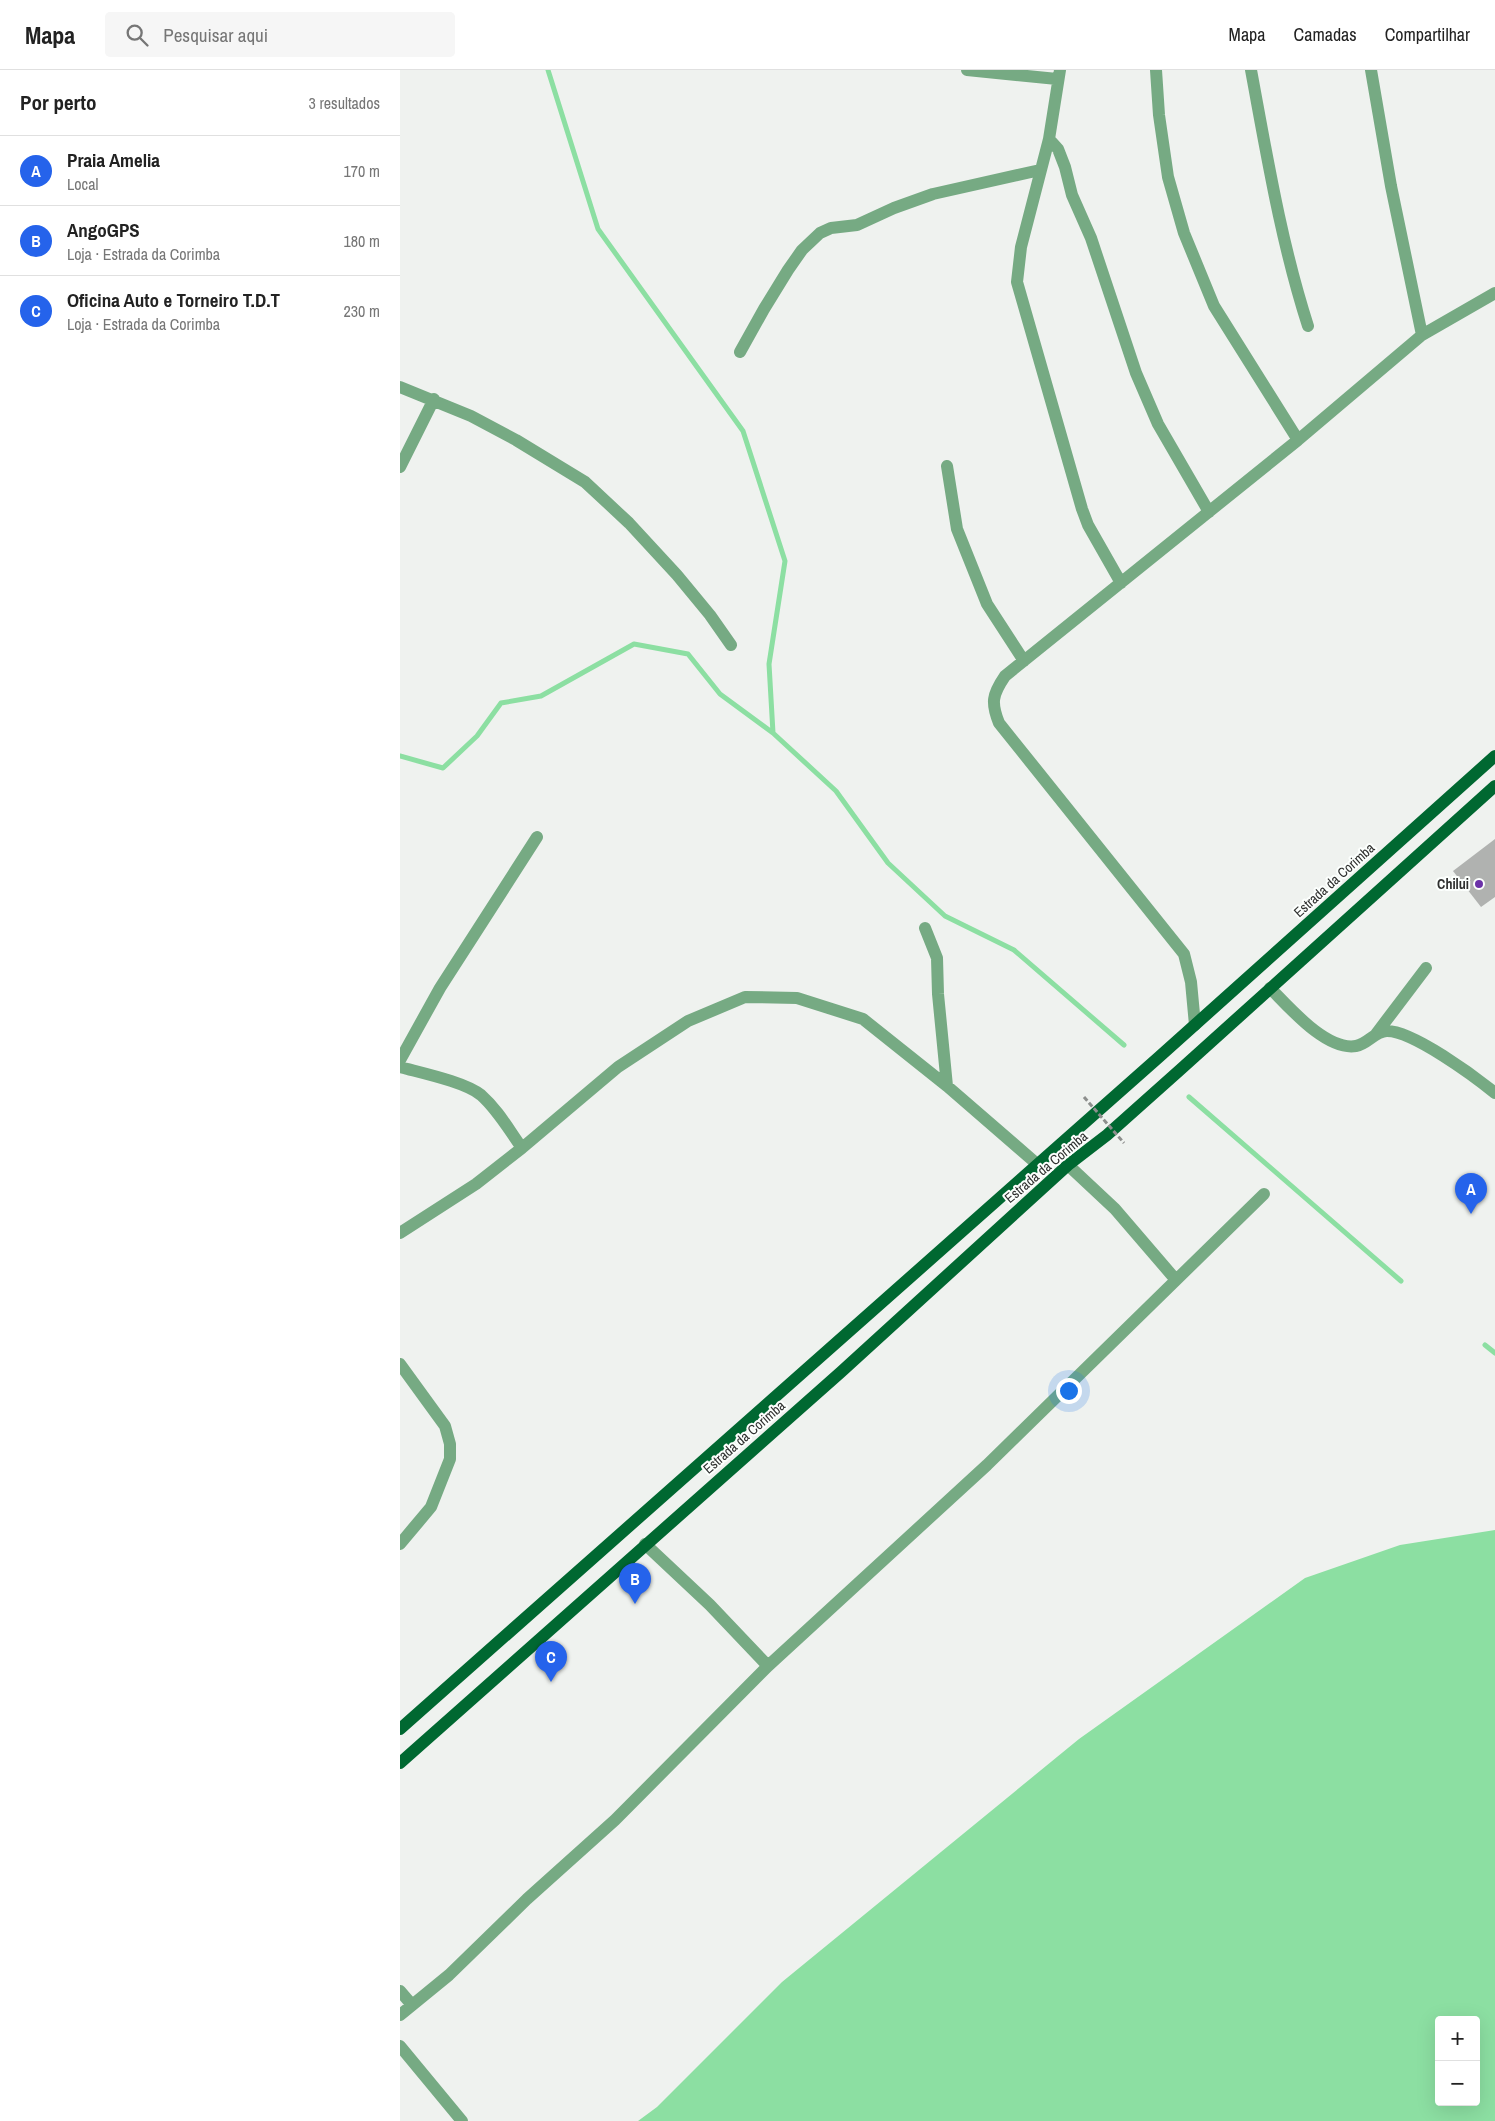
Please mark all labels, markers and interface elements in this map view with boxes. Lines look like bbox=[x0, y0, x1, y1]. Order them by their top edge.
search box bbox=[105, 12, 455, 57]
text: Mapa bbox=[25, 19, 75, 51]
icon: search bbox=[123, 21, 151, 49]
text: Pesquisar aqui bbox=[163, 22, 268, 48]
text: Mapa bbox=[1229, 22, 1266, 47]
text: Camadas bbox=[1294, 22, 1357, 47]
text: Compartilhar bbox=[1385, 22, 1470, 47]
text: Por perto bbox=[20, 88, 97, 117]
text: 3 resultados bbox=[309, 92, 380, 114]
text: Praia Amelia bbox=[67, 147, 160, 173]
text: A bbox=[31, 160, 41, 182]
text: 170 m bbox=[344, 160, 380, 182]
text: Local bbox=[67, 173, 98, 195]
text: AngoGPS bbox=[67, 217, 140, 243]
text: B bbox=[31, 230, 41, 252]
text: 180 m bbox=[344, 230, 380, 252]
text: Loja · Estrada da Corimba bbox=[67, 243, 220, 265]
text: Oficina Auto e Torneiro T.D.T bbox=[67, 287, 280, 313]
text: C bbox=[31, 300, 41, 322]
text: 230 m bbox=[344, 300, 380, 322]
text: Loja · Estrada da Corimba bbox=[67, 313, 220, 335]
street label: Estrada da Corimba bbox=[1290, 839, 1379, 921]
place label: Chilui bbox=[1437, 875, 1469, 893]
marker: Chilui bbox=[1473, 878, 1485, 890]
street label: Estrada da Corimba bbox=[1001, 1127, 1092, 1207]
pin: A bbox=[1455, 1173, 1487, 1214]
your location bbox=[1056, 1378, 1082, 1404]
street label: Estrada da Corimba bbox=[699, 1396, 789, 1477]
pin: B bbox=[619, 1563, 651, 1604]
pin: C bbox=[535, 1641, 567, 1682]
map controls bbox=[1435, 2016, 1480, 2106]
button: + bbox=[1435, 2016, 1480, 2061]
button: − bbox=[1435, 2061, 1480, 2106]

